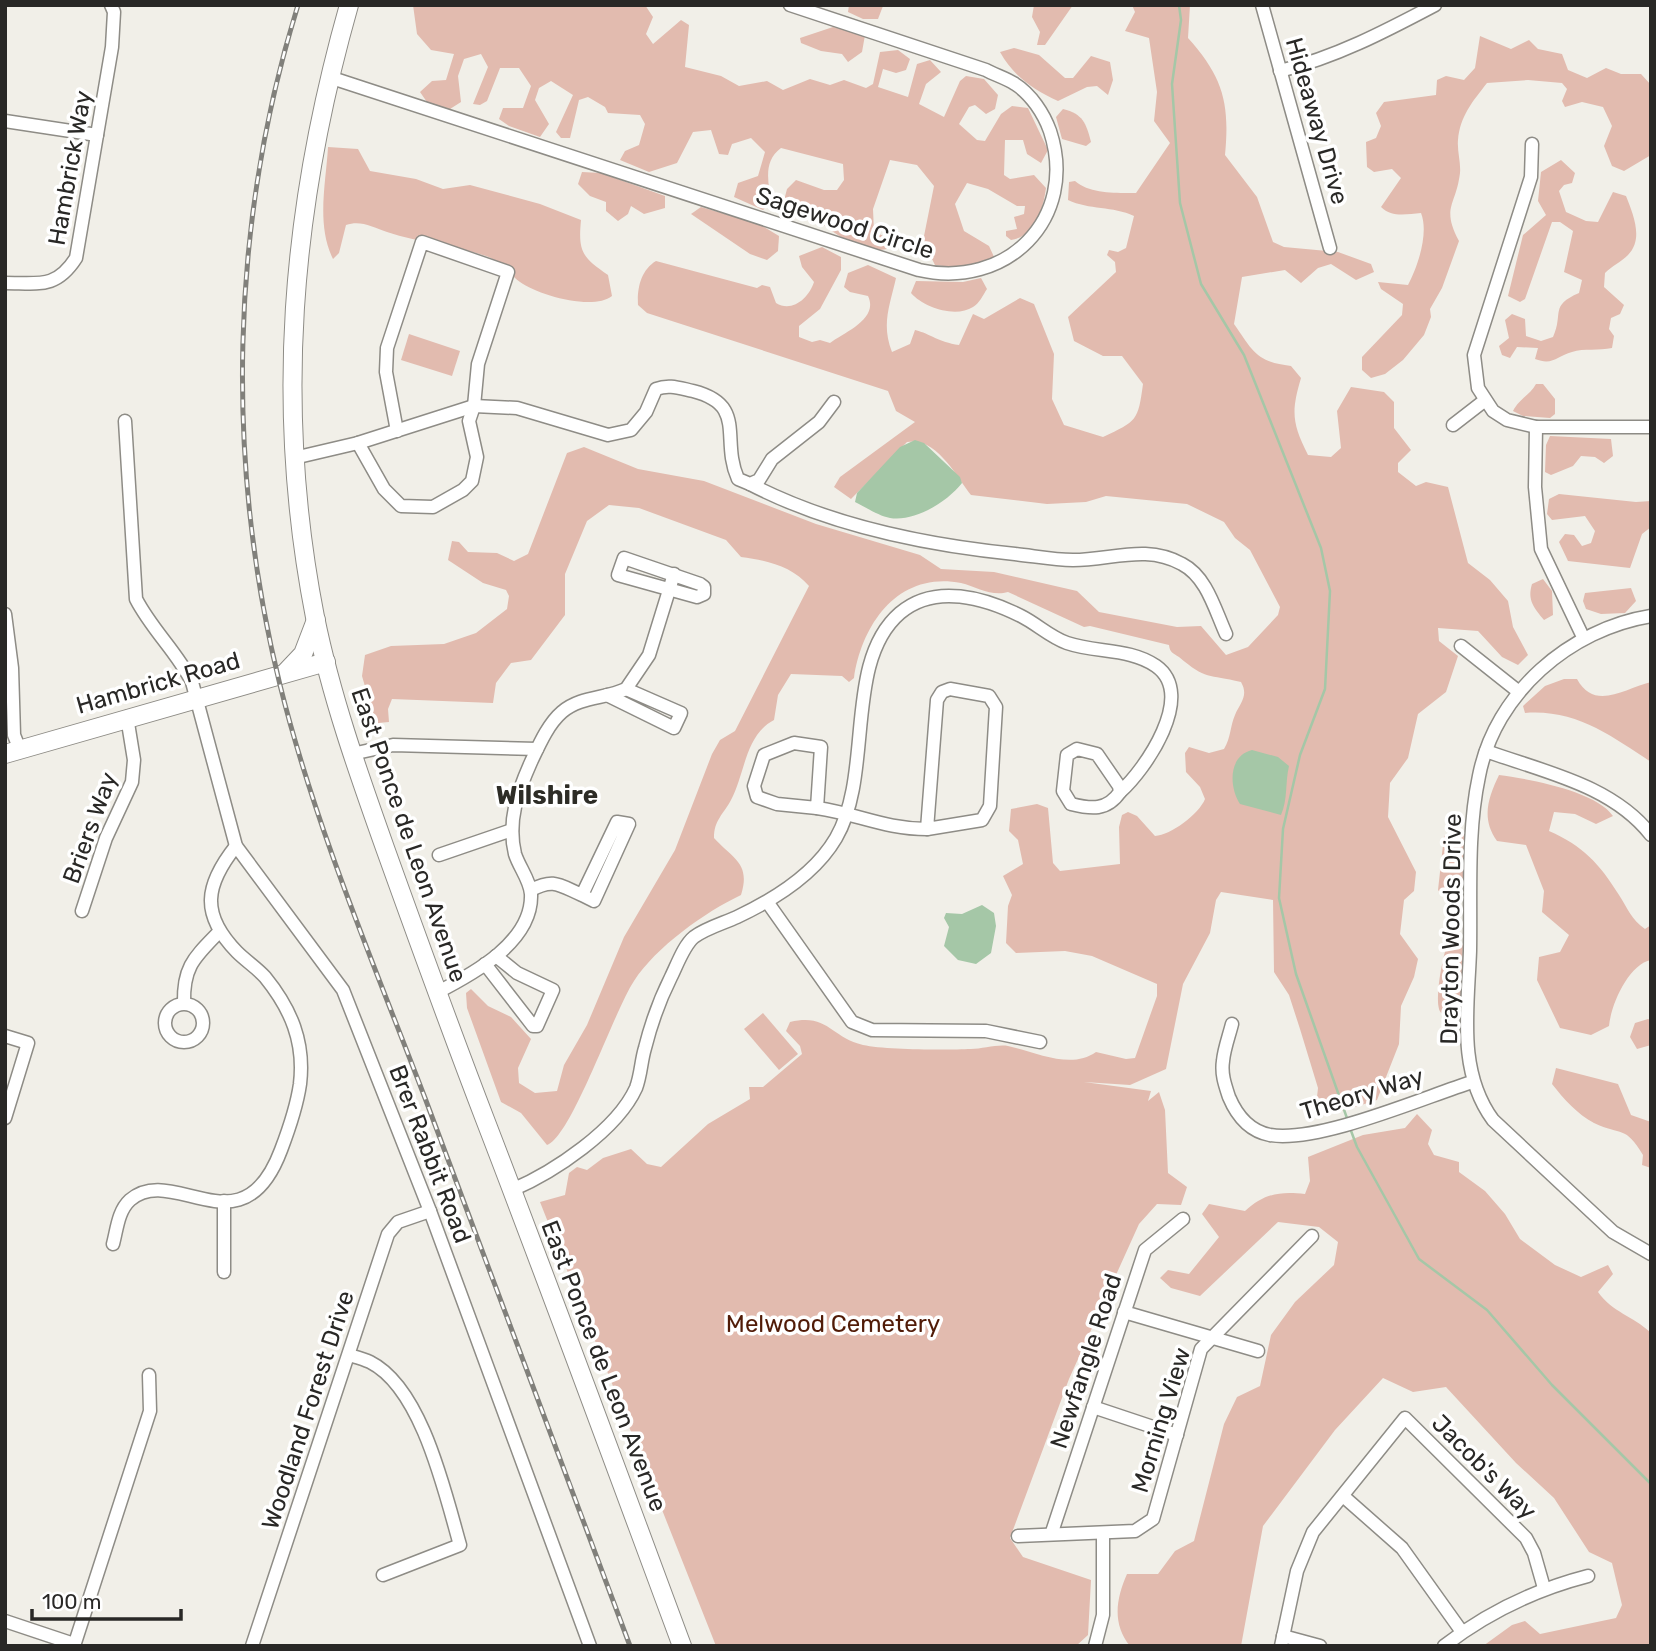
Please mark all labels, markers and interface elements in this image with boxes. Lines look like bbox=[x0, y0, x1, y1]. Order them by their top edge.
street label: Hideaway Drive bbox=[1280, 34, 1354, 208]
street label: Hambrick Way bbox=[43, 88, 97, 248]
street label: Sagewood Circle bbox=[752, 181, 938, 265]
street label: Hambrick Road bbox=[73, 646, 243, 720]
street label: East Ponce de Leon Avenue bbox=[345, 684, 473, 986]
street label: Briers Way bbox=[57, 769, 123, 887]
district label: Wilshire bbox=[496, 780, 598, 811]
street label: Drayton Woods Drive bbox=[1435, 813, 1467, 1045]
street label: Brer Rabbit Road bbox=[383, 1061, 477, 1247]
street label: Theory Way bbox=[1297, 1062, 1427, 1126]
street label: East Ponce de Leon Avenue bbox=[536, 1217, 672, 1515]
street label: Newfangle Road bbox=[1045, 1270, 1127, 1452]
street label: Woodland Forest Drive bbox=[256, 1287, 360, 1533]
park label: Melwood Cemetery bbox=[726, 1310, 940, 1338]
street label: Morning View bbox=[1126, 1344, 1196, 1496]
street label: Jacob's Way bbox=[1426, 1409, 1542, 1525]
scale bar bbox=[32, 1578, 180, 1622]
text: 100 m bbox=[42, 1589, 101, 1614]

